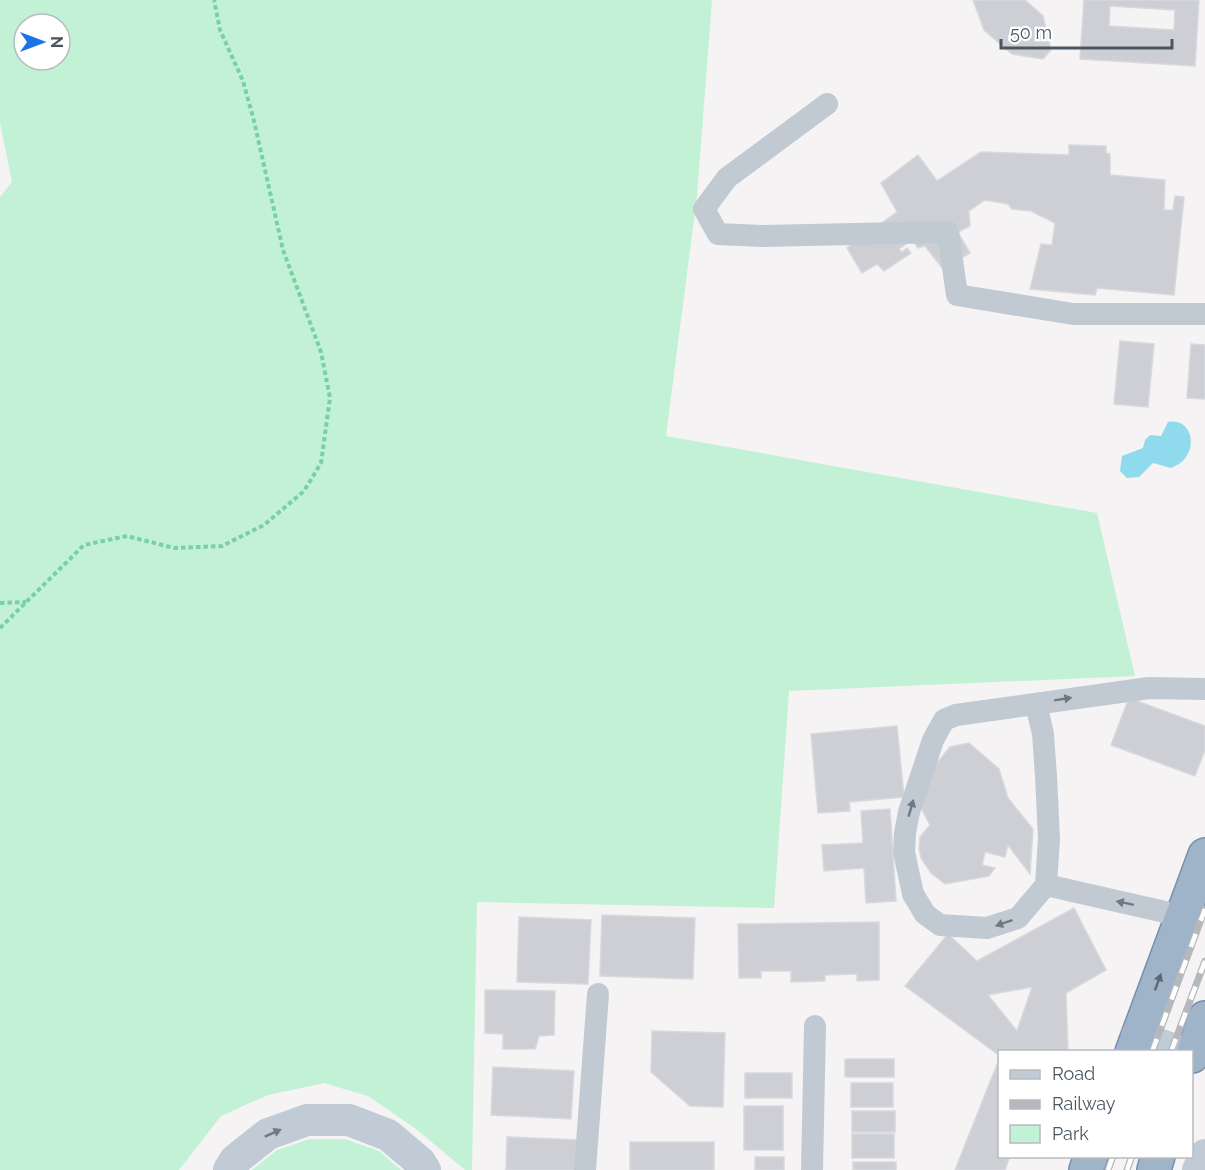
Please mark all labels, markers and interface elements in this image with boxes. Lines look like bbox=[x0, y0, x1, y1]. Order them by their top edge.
north arrow bbox=[12, 12, 72, 72]
scale bar bbox=[1001, 12, 1172, 50]
text: 50 m bbox=[1010, 22, 1052, 43]
text: N bbox=[47, 36, 66, 48]
one-way arrow bbox=[1054, 695, 1073, 704]
one-way arrow bbox=[907, 799, 916, 817]
one-way arrow bbox=[1116, 898, 1134, 908]
one-way arrow bbox=[995, 918, 1013, 928]
one-way arrow bbox=[1153, 972, 1163, 990]
legend bbox=[998, 1050, 1193, 1158]
text: Road bbox=[1052, 1063, 1095, 1084]
text: Railway bbox=[1052, 1093, 1116, 1114]
text: Park bbox=[1052, 1123, 1089, 1144]
one-way arrow bbox=[265, 1128, 283, 1138]

